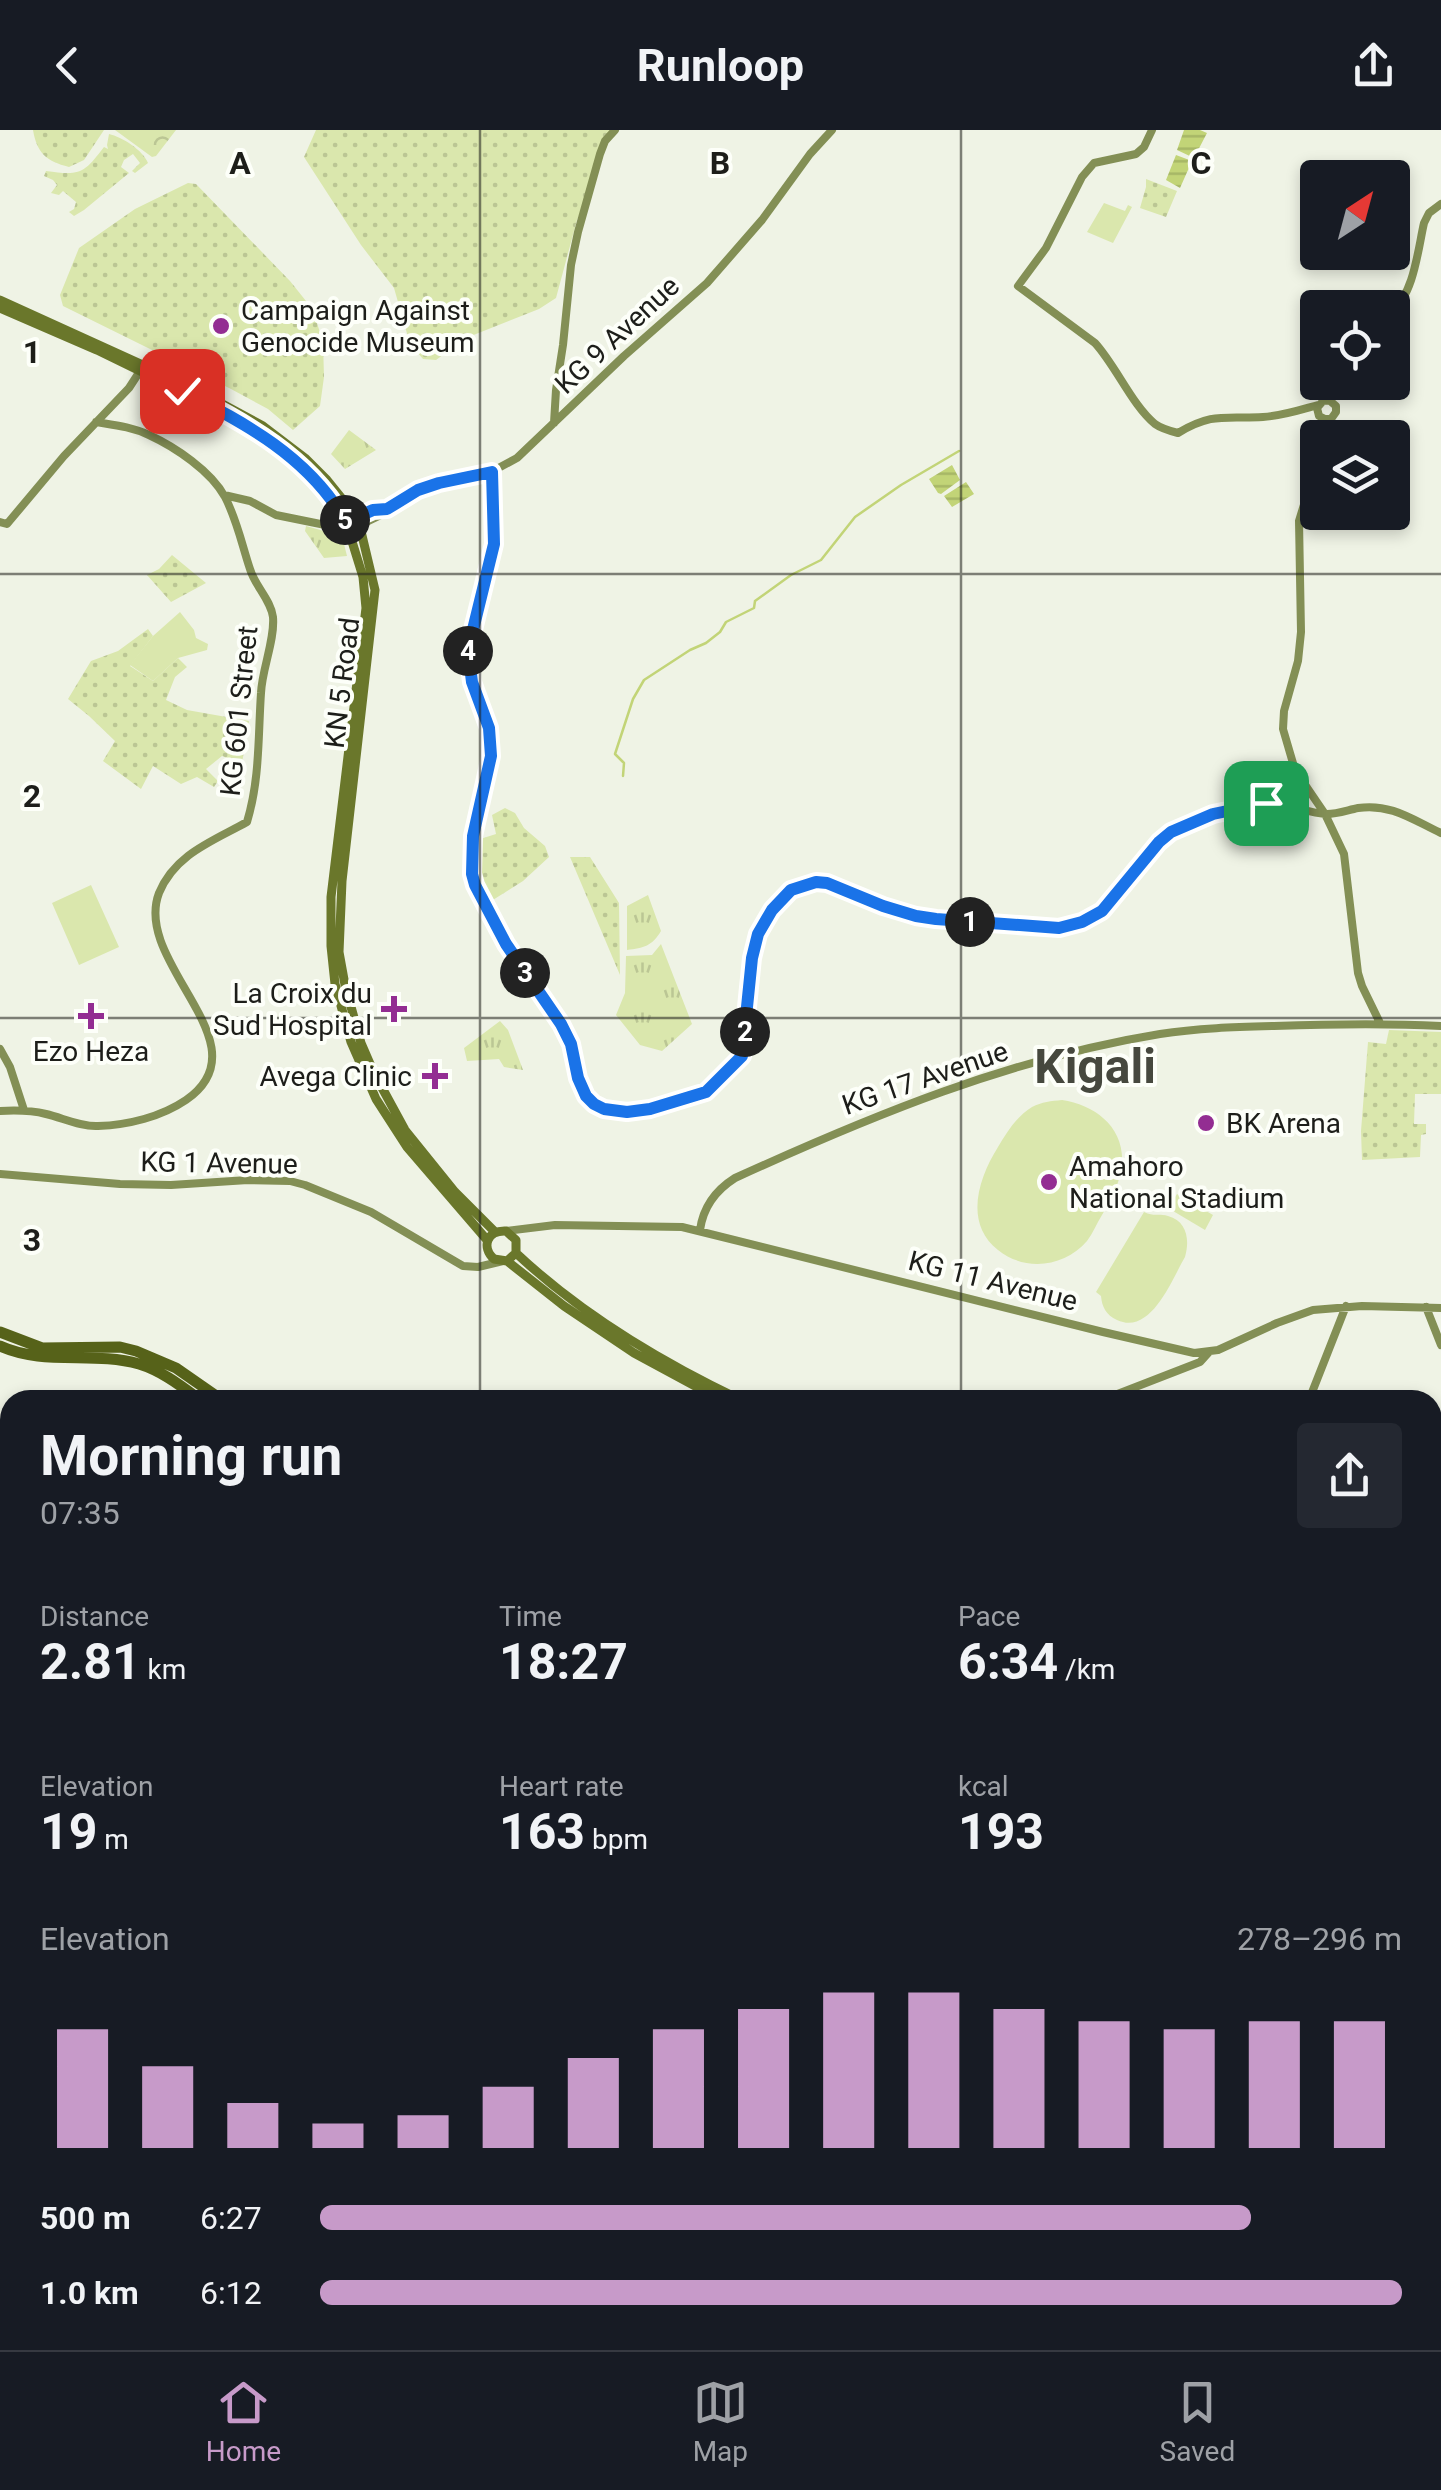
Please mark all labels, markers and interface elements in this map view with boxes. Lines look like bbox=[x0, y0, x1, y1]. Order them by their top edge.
icon: back bbox=[40, 38, 95, 93]
icon: share bbox=[1346, 38, 1401, 93]
text: Runloop bbox=[637, 39, 804, 92]
text: A bbox=[229, 144, 251, 182]
text: B bbox=[710, 144, 730, 182]
text: C bbox=[1191, 144, 1211, 182]
north arrow bbox=[1300, 160, 1410, 270]
map controls bbox=[1300, 160, 1410, 530]
street label: KG 9 Avenue bbox=[548, 269, 686, 401]
button: locate bbox=[1300, 290, 1410, 400]
place label: Campaign Against Genocide Museum bbox=[241, 294, 475, 359]
marker: Campaign Against Genocide Museum bbox=[210, 315, 232, 337]
text: 1 bbox=[23, 333, 41, 371]
pin bbox=[140, 349, 225, 434]
icon: check bbox=[155, 364, 210, 419]
button: layers bbox=[1300, 420, 1410, 530]
pin: 5 bbox=[320, 495, 370, 545]
text: 5 bbox=[337, 503, 353, 536]
street label: KN 5 Road bbox=[318, 616, 366, 750]
street label: KG 601 Street bbox=[214, 624, 264, 798]
pin: 4 bbox=[443, 626, 493, 676]
text: 4 bbox=[460, 634, 476, 667]
pin bbox=[1224, 761, 1309, 846]
icon: arrive bbox=[1239, 776, 1294, 831]
text: 2 bbox=[23, 777, 41, 815]
pin: 1 bbox=[945, 897, 995, 947]
text: 1 bbox=[962, 905, 978, 938]
pin: 3 bbox=[500, 948, 550, 998]
text: 3 bbox=[517, 956, 533, 989]
place label: La Croix du Sud Hospital bbox=[213, 977, 372, 1042]
marker: La Croix du Sud Hospital bbox=[381, 996, 407, 1022]
marker: Ezo Heza bbox=[78, 1003, 104, 1029]
pin: 2 bbox=[720, 1007, 770, 1057]
text: 2 bbox=[737, 1015, 753, 1048]
street label: KG 17 Avenue bbox=[838, 1034, 1012, 1122]
place label: Ezo Heza bbox=[33, 1035, 149, 1068]
district label: Kigali bbox=[1034, 1038, 1156, 1095]
place label: Avega Clinic bbox=[260, 1060, 412, 1093]
marker: Avega Clinic bbox=[422, 1063, 448, 1089]
place label: BK Arena bbox=[1226, 1107, 1341, 1140]
marker: BK Arena bbox=[1195, 1112, 1217, 1134]
street label: KG 1 Avenue bbox=[140, 1145, 298, 1181]
place label: Amahoro National Stadium bbox=[1069, 1150, 1284, 1215]
marker: Amahoro National Stadium bbox=[1038, 1171, 1060, 1193]
text: 3 bbox=[23, 1221, 41, 1259]
street label: KG 11 Avenue bbox=[905, 1244, 1081, 1318]
button: share bbox=[1297, 1423, 1402, 1528]
text: Morning run bbox=[40, 1424, 342, 1488]
text: 07:35 bbox=[40, 1494, 120, 1532]
text: Distance bbox=[40, 1600, 149, 1633]
text: Time bbox=[499, 1600, 562, 1633]
text: Pace bbox=[958, 1600, 1020, 1633]
text: 2.81 bbox=[40, 1633, 141, 1691]
text: 18:27 bbox=[499, 1633, 628, 1691]
text: 6:34 bbox=[958, 1633, 1058, 1691]
text: km bbox=[141, 1653, 186, 1686]
text: /km bbox=[1058, 1653, 1115, 1686]
text: Elevation bbox=[40, 1770, 153, 1803]
text: Heart rate bbox=[499, 1770, 624, 1803]
text: kcal bbox=[958, 1770, 1009, 1803]
text: 19 bbox=[40, 1803, 97, 1861]
text: 163 bbox=[499, 1803, 585, 1861]
text: 193 bbox=[958, 1803, 1044, 1861]
text: m bbox=[97, 1823, 129, 1856]
text: bpm bbox=[585, 1823, 648, 1856]
text: Elevation bbox=[40, 1920, 170, 1958]
text: 278–296 m bbox=[1237, 1920, 1402, 1958]
text: 500 m bbox=[40, 2199, 131, 2237]
text: 6:27 bbox=[200, 2199, 262, 2237]
text: 1.0 km bbox=[40, 2274, 139, 2312]
text: 6:12 bbox=[200, 2274, 262, 2312]
tab: Home bbox=[206, 2375, 281, 2468]
tab: Map bbox=[693, 2375, 748, 2468]
tab: Saved bbox=[1160, 2375, 1235, 2468]

